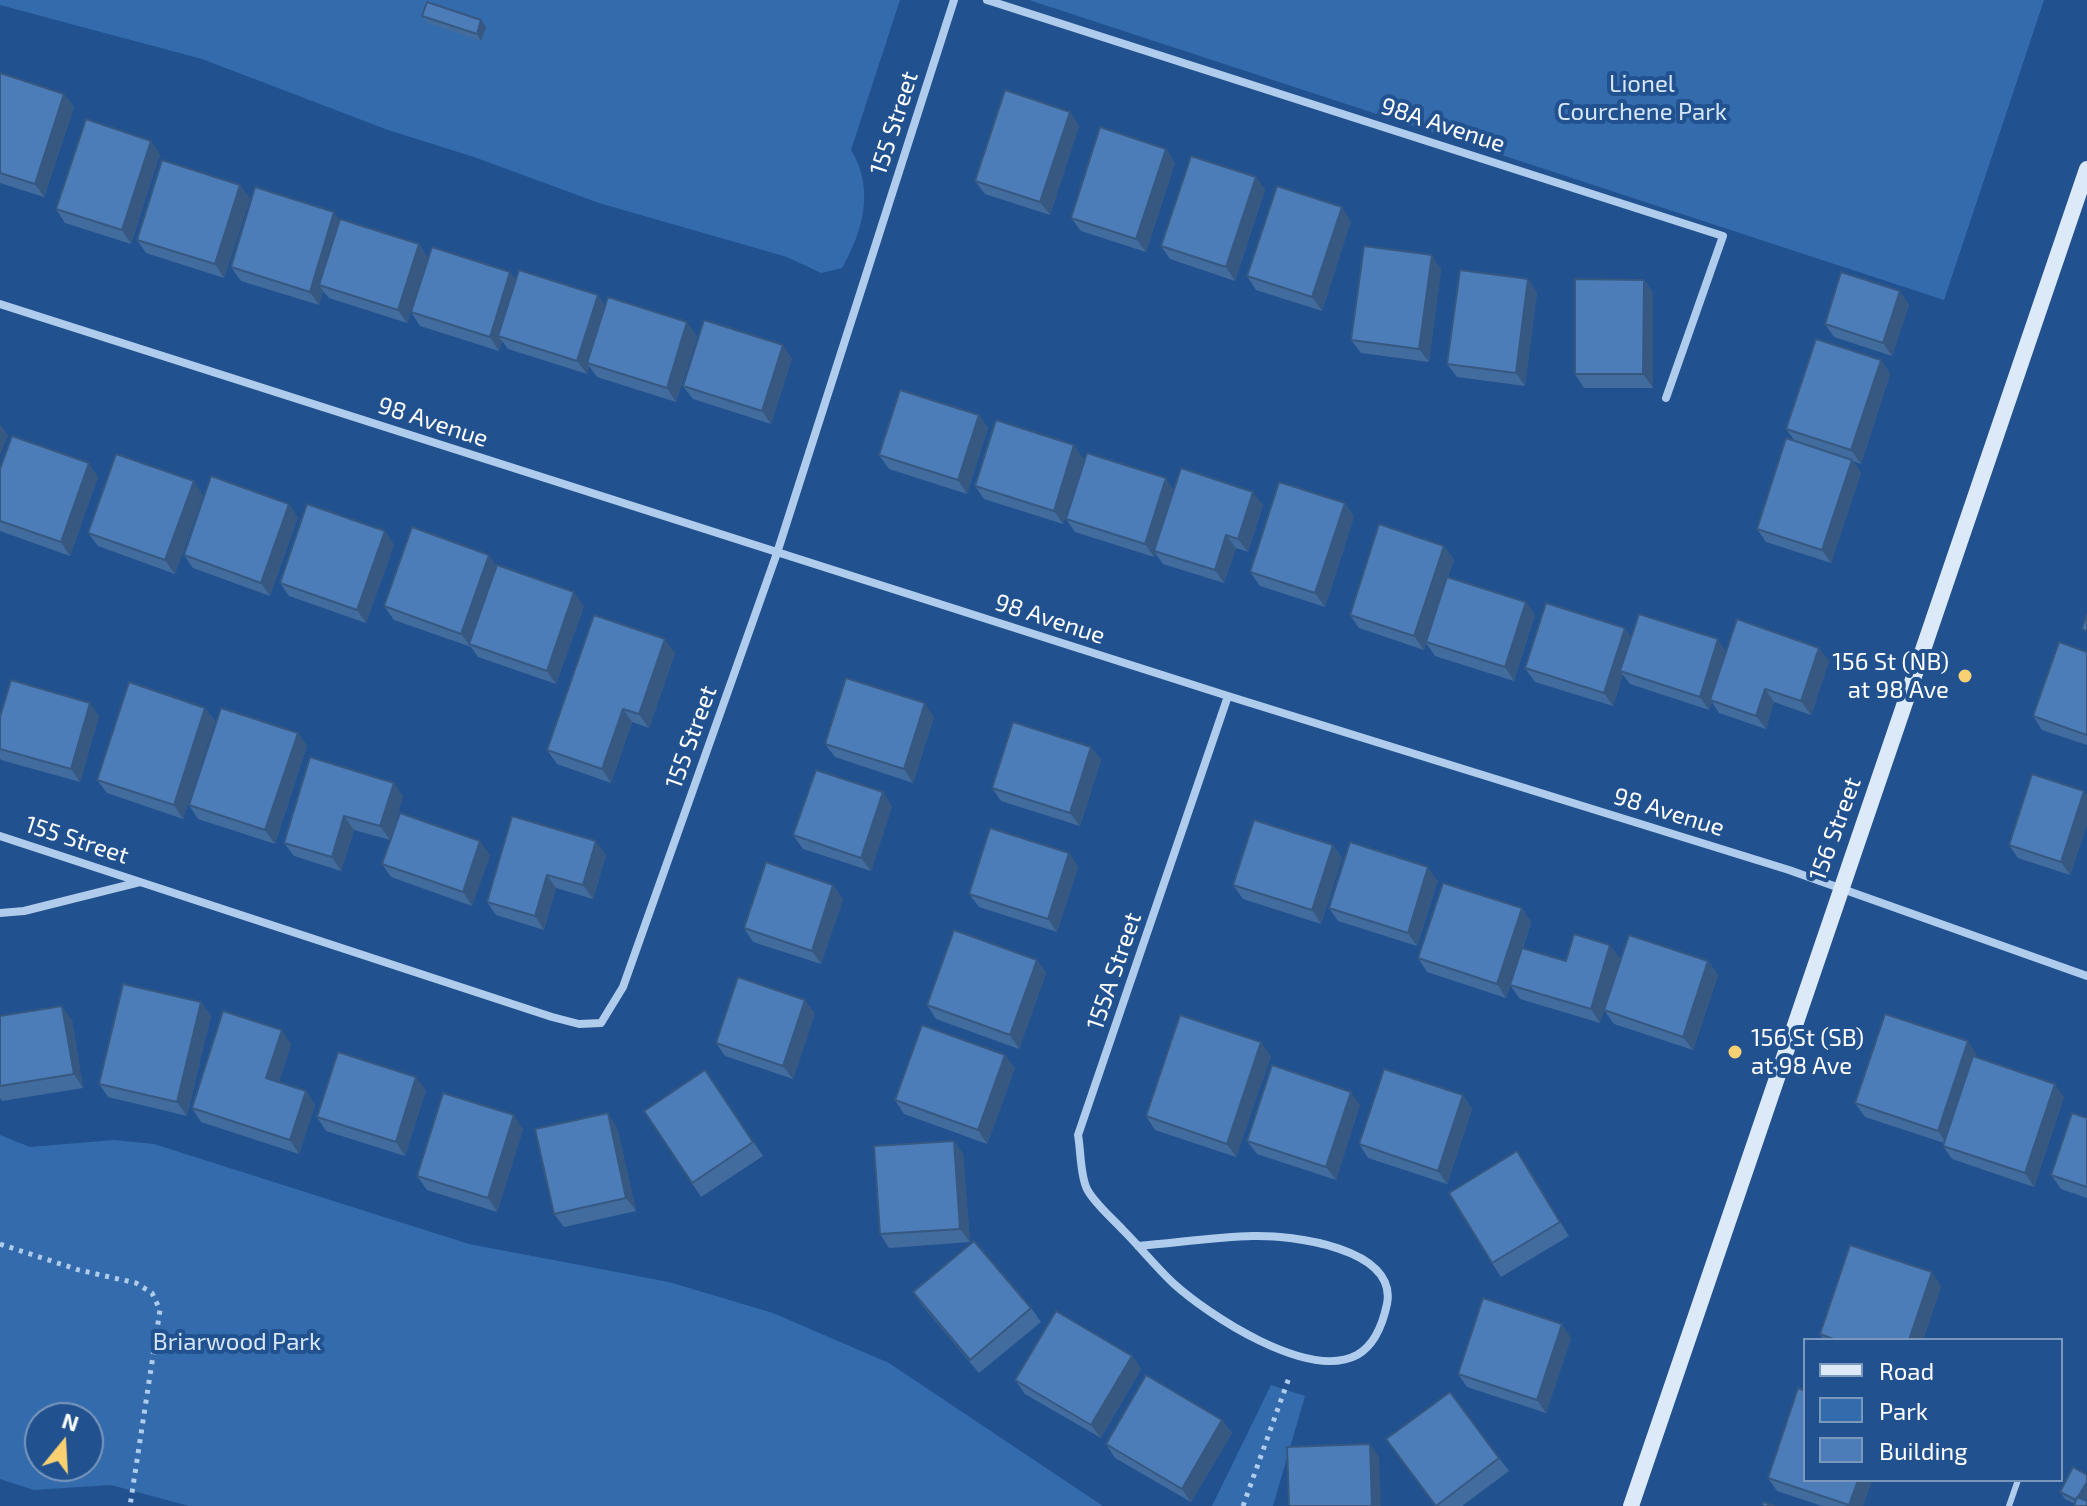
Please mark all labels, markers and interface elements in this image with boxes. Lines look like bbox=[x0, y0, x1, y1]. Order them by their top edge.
street label: 155 Street bbox=[864, 68, 924, 178]
park label: Lionel Courchene Park bbox=[1557, 70, 1727, 126]
street label: 98A Avenue bbox=[1377, 91, 1509, 159]
street label: 98 Avenue bbox=[374, 391, 492, 453]
street label: 98 Avenue bbox=[991, 588, 1109, 650]
place label: 156 St (NB) at 98 Ave bbox=[1832, 648, 1949, 704]
marker: 156 St (NB) at 98 Ave bbox=[1956, 667, 1974, 685]
street label: 155 Street bbox=[659, 682, 723, 792]
street label: 156 Street bbox=[1803, 773, 1867, 885]
street label: 98 Avenue bbox=[1610, 782, 1728, 842]
street label: 155 Street bbox=[22, 810, 132, 870]
street label: 155A Street bbox=[1080, 909, 1148, 1033]
place label: 156 St (SB) at 98 Ave bbox=[1751, 1024, 1864, 1080]
marker: 156 St (SB) at 98 Ave bbox=[1726, 1043, 1744, 1061]
park label: Briarwood Park bbox=[153, 1328, 321, 1356]
legend bbox=[1803, 1338, 2063, 1482]
text: Road bbox=[1879, 1356, 1934, 1385]
text: Park bbox=[1879, 1396, 1928, 1425]
north arrow bbox=[24, 1402, 104, 1482]
text: N bbox=[59, 1406, 82, 1436]
text: Building bbox=[1879, 1436, 1968, 1465]

